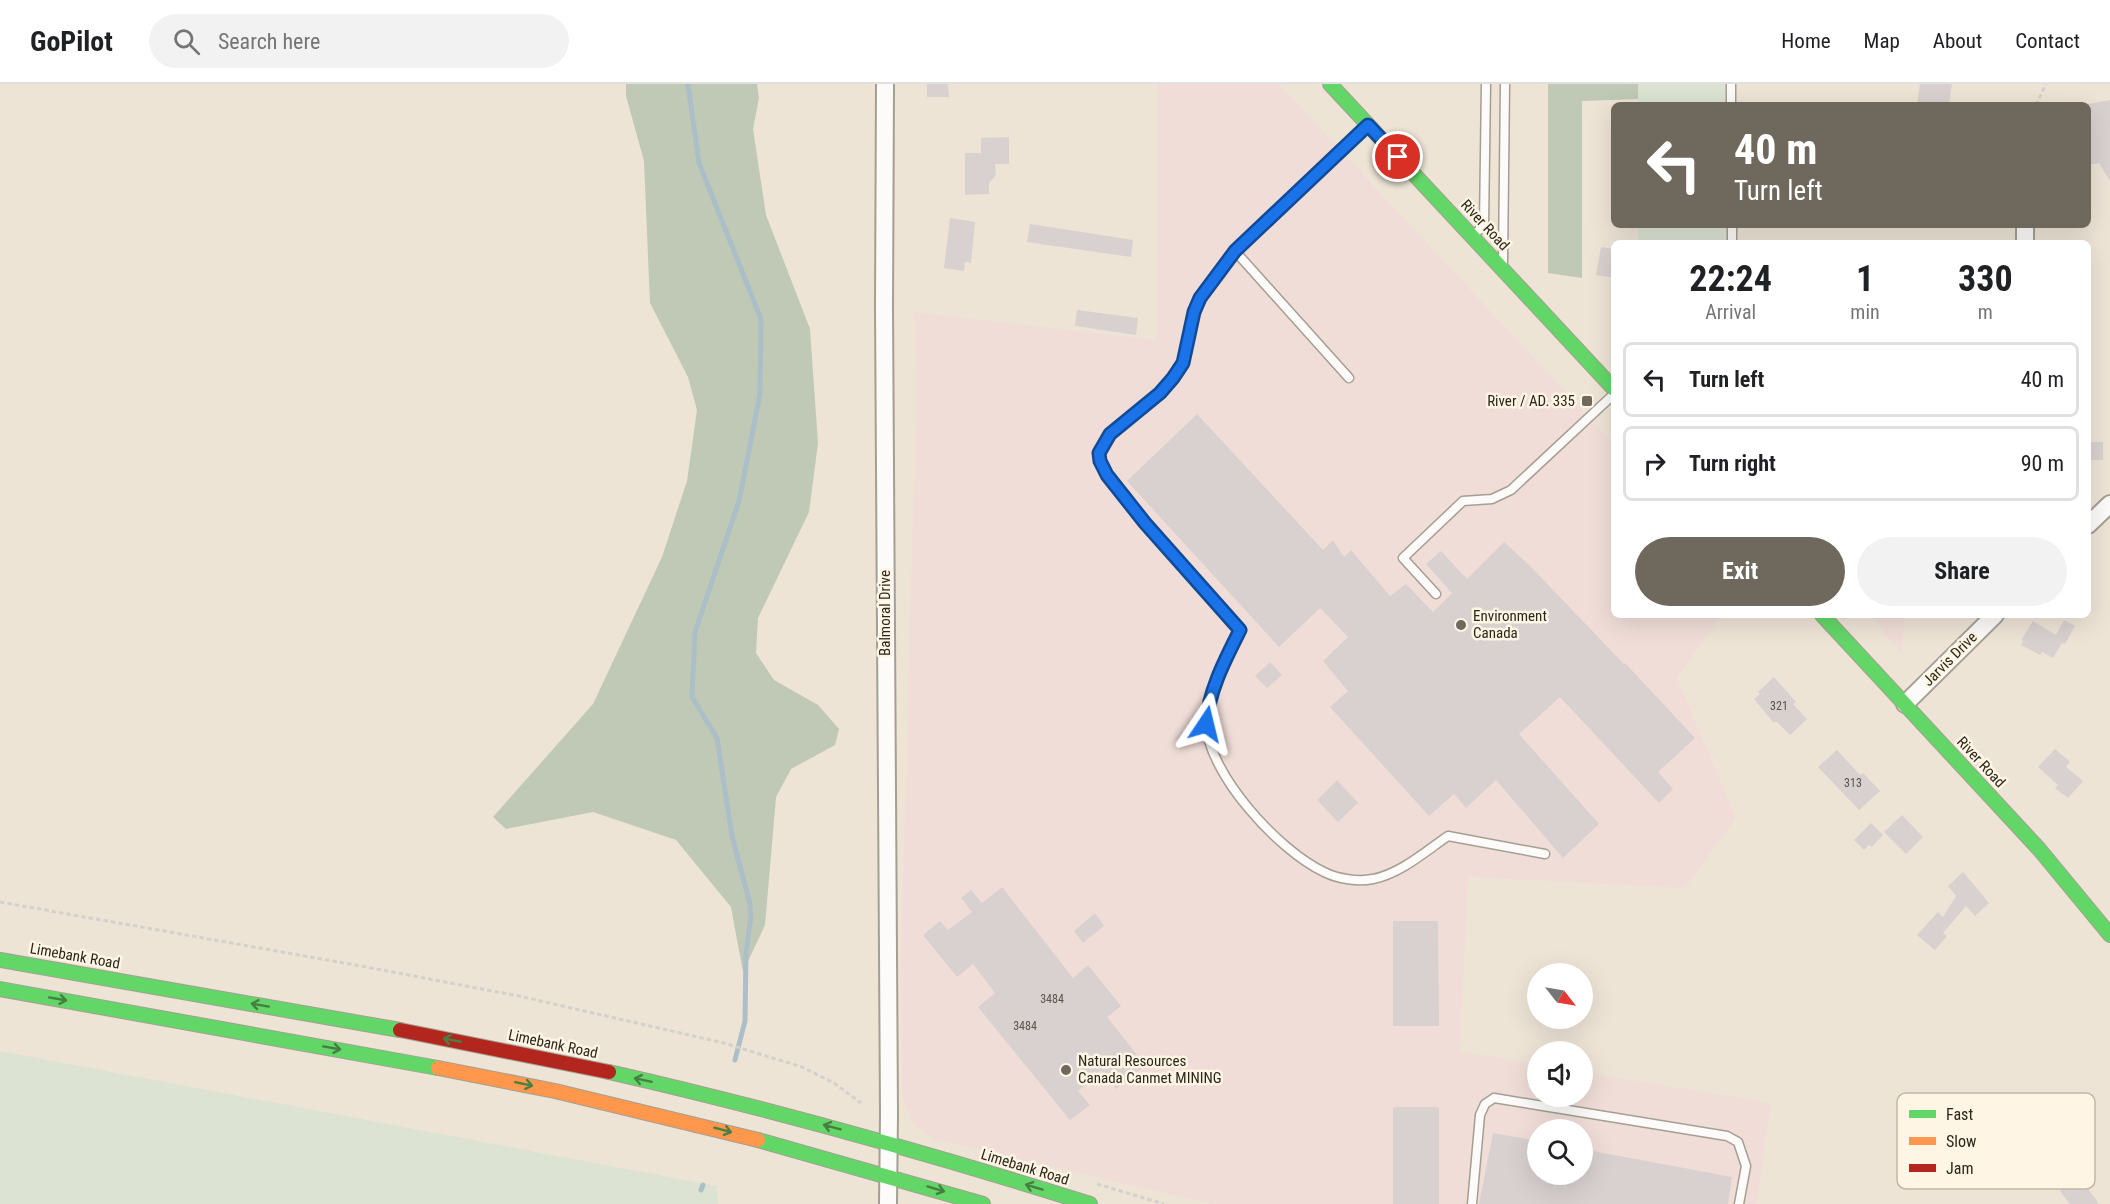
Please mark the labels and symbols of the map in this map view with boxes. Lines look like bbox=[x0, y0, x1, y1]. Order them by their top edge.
pin bbox=[1372, 131, 1423, 182]
street label: River Road bbox=[1457, 196, 1513, 254]
place label: River / AD. 335 bbox=[1487, 392, 1575, 410]
marker: River / AD. 335 bbox=[1580, 394, 1594, 408]
street label: Balmoral Drive bbox=[876, 570, 894, 656]
place label: Environment Canada bbox=[1473, 607, 1547, 642]
marker: Environment Canada bbox=[1454, 618, 1468, 632]
street label: Jarvis Drive bbox=[1919, 628, 1981, 690]
position arrow bbox=[1174, 692, 1238, 756]
house number: 321 bbox=[1770, 699, 1788, 713]
street label: River Road bbox=[1953, 733, 2009, 791]
house number: 313 bbox=[1844, 776, 1862, 790]
street label: Limebank Road bbox=[29, 939, 121, 973]
north arrow bbox=[1527, 963, 1593, 1029]
house number: 3484 bbox=[1040, 992, 1064, 1006]
one-way arrow bbox=[47, 994, 67, 1005]
one-way arrow bbox=[251, 999, 270, 1010]
house number: 3484 bbox=[1013, 1019, 1037, 1033]
street label: Limebank Road bbox=[507, 1026, 599, 1062]
one-way arrow bbox=[443, 1034, 462, 1045]
one-way arrow bbox=[322, 1043, 342, 1054]
place label: Natural Resources Canada Canmet MINING bbox=[1078, 1052, 1222, 1087]
marker: Natural Resources Canada Canmet MINING bbox=[1059, 1063, 1073, 1077]
one-way arrow bbox=[633, 1074, 653, 1085]
one-way arrow bbox=[514, 1079, 533, 1090]
legend bbox=[1897, 1093, 2095, 1189]
text: Fast bbox=[1946, 1105, 1973, 1124]
one-way arrow bbox=[823, 1121, 842, 1132]
one-way arrow bbox=[713, 1124, 732, 1136]
text: Slow bbox=[1946, 1132, 1976, 1151]
street label: Limebank Road bbox=[979, 1145, 1071, 1189]
text: Jam bbox=[1946, 1159, 1973, 1178]
one-way arrow bbox=[1025, 1181, 1044, 1192]
one-way arrow bbox=[926, 1184, 945, 1195]

